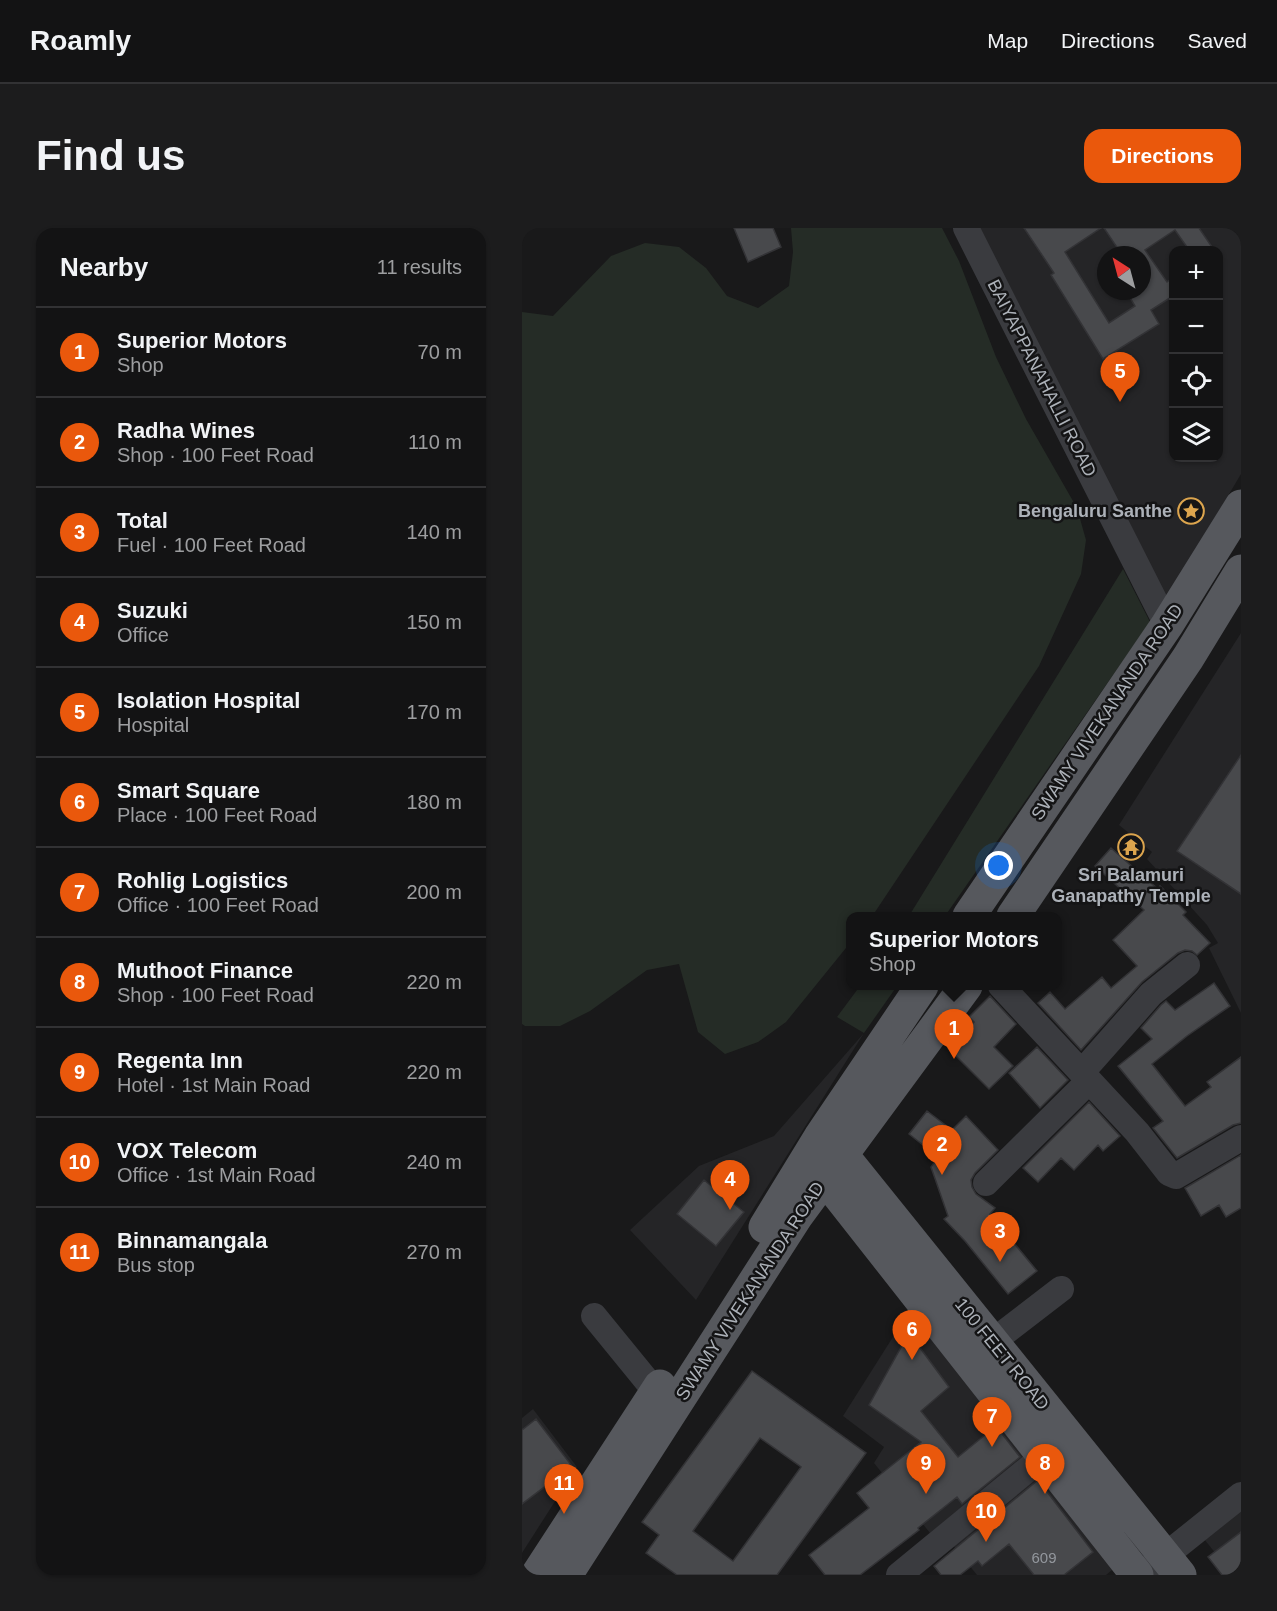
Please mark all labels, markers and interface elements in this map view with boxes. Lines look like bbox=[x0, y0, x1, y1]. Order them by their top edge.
text: Roamly bbox=[30, 25, 131, 56]
text: Map bbox=[987, 29, 1028, 52]
text: Directions bbox=[1061, 29, 1154, 52]
text: Saved bbox=[1187, 29, 1247, 52]
button: Directions bbox=[1084, 129, 1241, 183]
text: Find us bbox=[36, 132, 185, 179]
north arrow bbox=[1097, 246, 1151, 300]
map controls bbox=[1169, 246, 1223, 462]
button: + bbox=[1169, 246, 1223, 300]
text: Nearby bbox=[60, 252, 148, 282]
text: 11 results bbox=[377, 256, 462, 278]
street label: BAIYAPPANAHALLI ROAD bbox=[984, 276, 1100, 480]
button: − bbox=[1169, 300, 1223, 354]
text: Superior Motors bbox=[117, 328, 287, 353]
text: 1 bbox=[74, 341, 85, 363]
text: 70 m bbox=[418, 341, 462, 363]
pin: 5 bbox=[1100, 352, 1140, 402]
text: Shop bbox=[117, 354, 164, 376]
button: locate bbox=[1169, 354, 1223, 408]
button: layers bbox=[1169, 408, 1223, 462]
text: Radha Wines bbox=[117, 418, 255, 443]
text: 2 bbox=[74, 431, 85, 453]
text: 110 m bbox=[408, 431, 462, 453]
text: Shop · 100 Feet Road bbox=[117, 444, 314, 466]
place icon: Bengaluru Santhe bbox=[1176, 496, 1206, 526]
place label: Bengaluru Santhe bbox=[1018, 501, 1172, 521]
text: Total bbox=[117, 508, 168, 533]
text: 3 bbox=[74, 521, 85, 543]
text: 140 m bbox=[406, 521, 462, 543]
text: Fuel · 100 Feet Road bbox=[117, 534, 306, 556]
text: Suzuki bbox=[117, 598, 188, 623]
street label: SWAMY VIVEKANANDA ROAD bbox=[1027, 600, 1187, 824]
text: 4 bbox=[74, 611, 85, 633]
text: 150 m bbox=[406, 611, 462, 633]
text: Office bbox=[117, 624, 169, 646]
text: Isolation Hospital bbox=[117, 688, 300, 713]
text: 5 bbox=[74, 701, 85, 723]
text: 170 m bbox=[406, 701, 462, 723]
text: Hospital bbox=[117, 714, 189, 736]
text: Smart Square bbox=[117, 778, 260, 803]
text: 6 bbox=[74, 791, 85, 813]
text: 180 m bbox=[406, 791, 462, 813]
text: Place · 100 Feet Road bbox=[117, 804, 317, 826]
temple icon: Sri Balamuri Ganapathy Temple bbox=[1116, 832, 1146, 862]
your location bbox=[984, 851, 1013, 880]
place label: Sri Balamuri Ganapathy Temple bbox=[1051, 865, 1211, 906]
text: Rohlig Logistics bbox=[117, 868, 288, 893]
text: 7 bbox=[74, 881, 85, 903]
text: 200 m bbox=[406, 881, 462, 903]
text: Office · 100 Feet Road bbox=[117, 894, 319, 916]
popup bbox=[846, 912, 1062, 990]
text: Superior Motors bbox=[869, 927, 1039, 952]
text: Shop bbox=[869, 953, 916, 975]
text: Muthoot Finance bbox=[117, 958, 293, 983]
text: 8 bbox=[74, 971, 85, 993]
text: 220 m bbox=[406, 971, 462, 993]
text: Shop · 100 Feet Road bbox=[117, 984, 314, 1006]
pin: 1 bbox=[934, 1010, 974, 1059]
text: Regenta Inn bbox=[117, 1048, 243, 1073]
text: 9 bbox=[74, 1061, 85, 1083]
text: 220 m bbox=[406, 1061, 462, 1083]
text: Hotel · 1st Main Road bbox=[117, 1074, 310, 1096]
pin: 2 bbox=[922, 1126, 962, 1175]
text: VOX Telecom bbox=[117, 1138, 257, 1163]
text: 10 bbox=[68, 1151, 91, 1173]
text: 240 m bbox=[406, 1151, 462, 1173]
pin: 4 bbox=[710, 1160, 750, 1210]
text: Office · 1st Main Road bbox=[117, 1164, 316, 1186]
street label: SWAMY VIVEKANANDA ROAD bbox=[672, 1178, 828, 1404]
pin: 3 bbox=[980, 1212, 1020, 1262]
text: Binnamangala bbox=[117, 1228, 267, 1253]
text: 11 bbox=[69, 1241, 90, 1263]
text: 270 m bbox=[406, 1241, 462, 1263]
text: Bus stop bbox=[117, 1254, 195, 1276]
street label: 100 FEET ROAD bbox=[951, 1294, 1053, 1414]
pin: 6 bbox=[892, 1310, 932, 1360]
pin: 7 bbox=[972, 1398, 1012, 1447]
pin: 9 bbox=[906, 1444, 946, 1494]
pin: 8 bbox=[1026, 1444, 1064, 1494]
pin: 11 bbox=[544, 1464, 584, 1514]
pin: 10 bbox=[966, 1492, 1006, 1542]
house number: 609 bbox=[1031, 1549, 1057, 1566]

